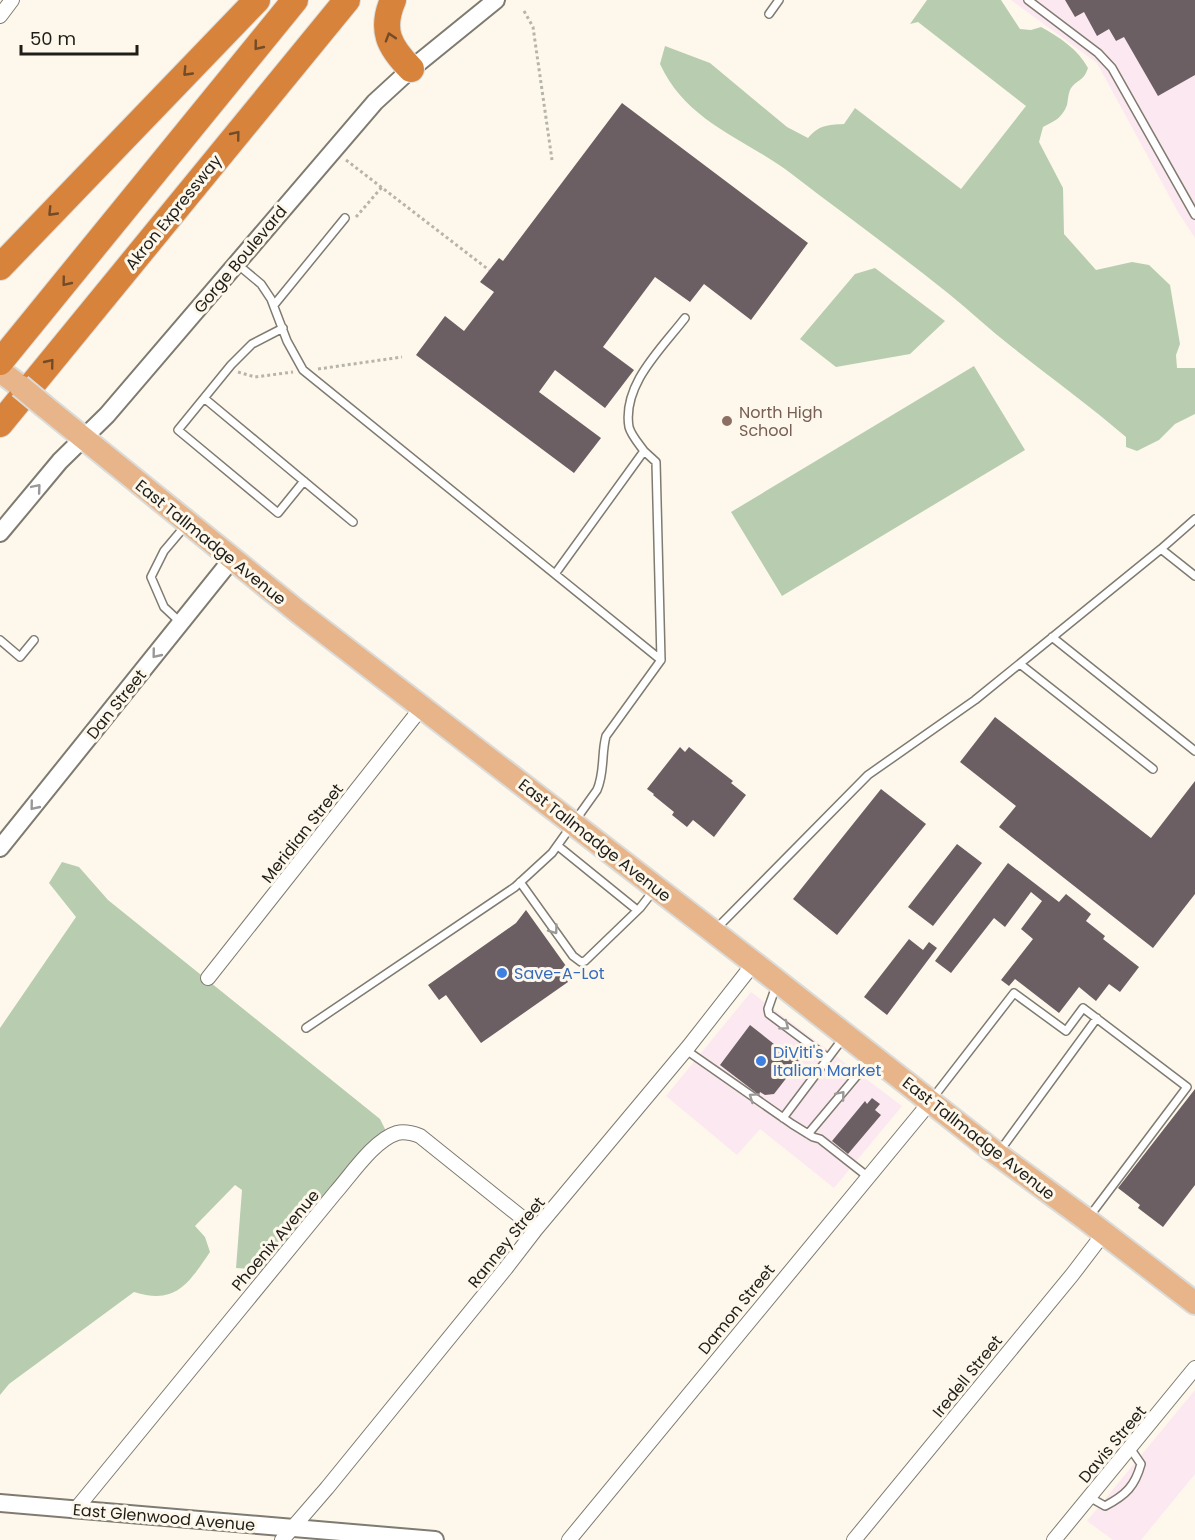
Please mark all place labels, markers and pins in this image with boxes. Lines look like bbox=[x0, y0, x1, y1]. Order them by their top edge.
place label: North High School bbox=[739, 401, 823, 442]
marker: North High School bbox=[720, 414, 734, 428]
place label: Save-A-Lot bbox=[514, 962, 605, 985]
marker: Save-A-Lot bbox=[495, 966, 509, 980]
place label: DiViti's Italian Market bbox=[773, 1041, 881, 1082]
marker: DiViti's Italian Market bbox=[754, 1054, 768, 1068]

